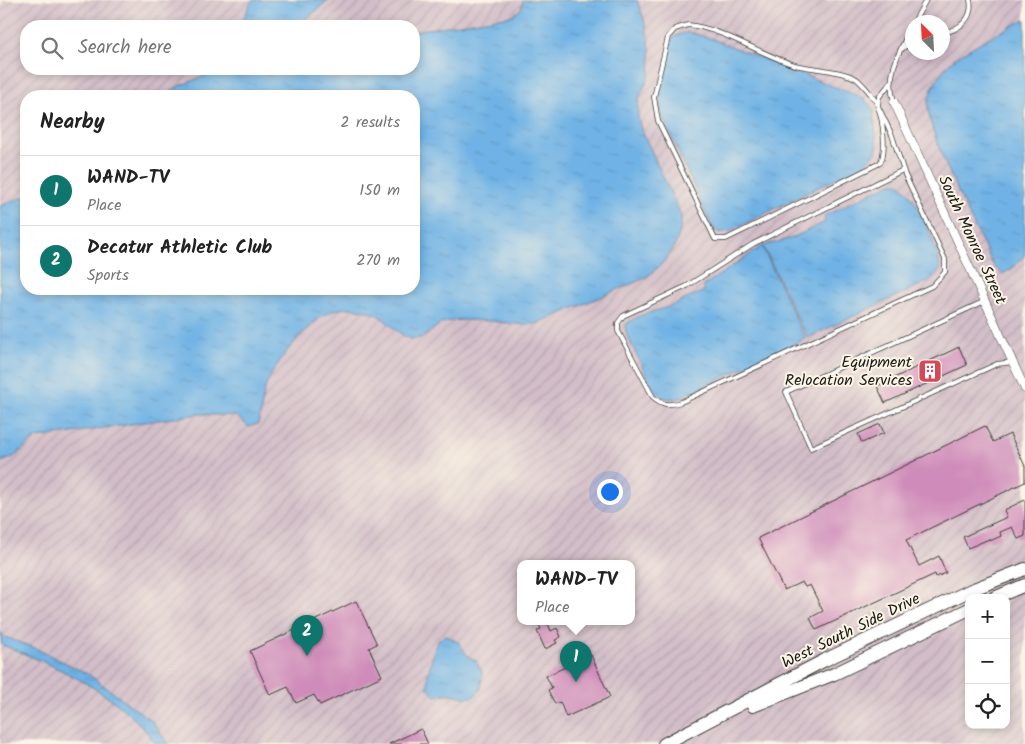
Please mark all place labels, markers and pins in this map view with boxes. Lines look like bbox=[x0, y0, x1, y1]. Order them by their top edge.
place label: Equipment Relocation Services bbox=[785, 350, 913, 393]
building icon: Equipment Relocation Services bbox=[917, 358, 943, 384]
pin: 2 bbox=[291, 615, 323, 656]
pin: 1 bbox=[560, 641, 592, 682]

